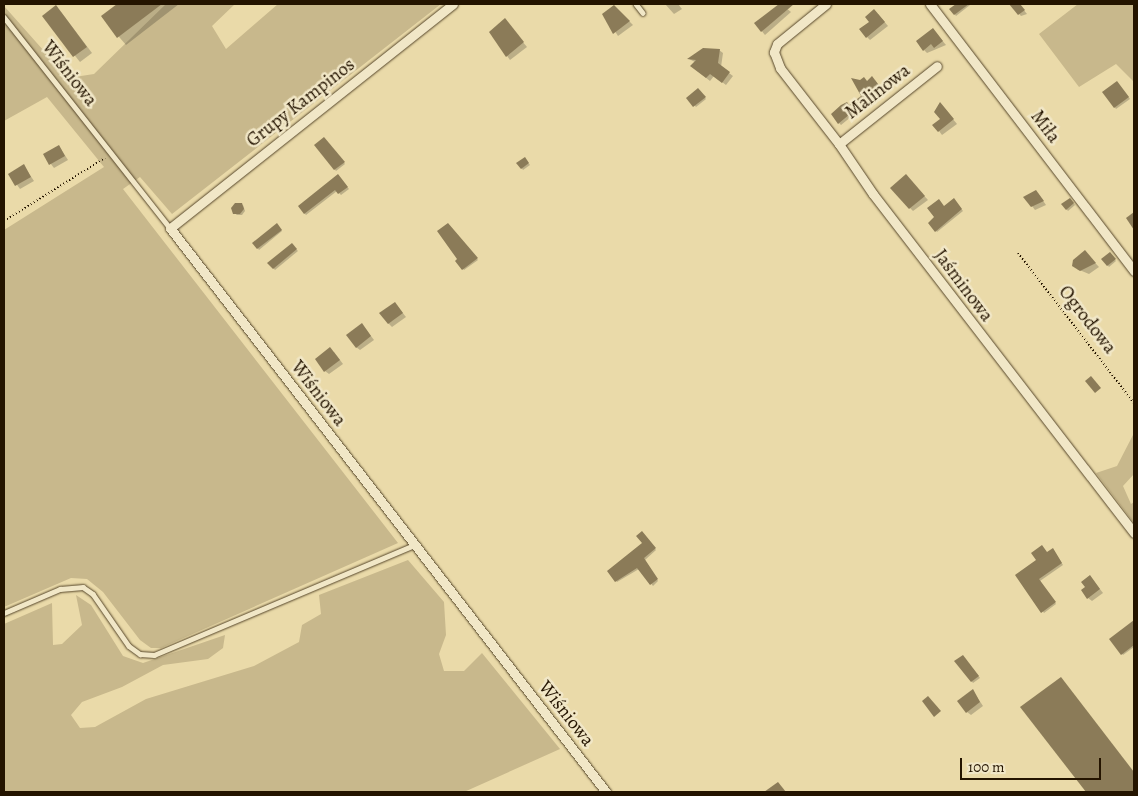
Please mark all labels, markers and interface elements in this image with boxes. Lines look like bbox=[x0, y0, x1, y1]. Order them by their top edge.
street label: Wiśniowa bbox=[36, 37, 102, 111]
street label: Grupy Kampinos bbox=[242, 54, 360, 152]
street label: Malinowa bbox=[841, 60, 915, 124]
street label: Miła bbox=[1025, 106, 1065, 148]
street label: Jaśminowa bbox=[928, 245, 998, 327]
street label: Ogrodowa bbox=[1053, 281, 1121, 359]
street label: Wiśniowa bbox=[285, 357, 351, 431]
street label: Wiśniowa bbox=[533, 677, 599, 751]
scale bar bbox=[963, 748, 1104, 780]
text: 100 m bbox=[968, 757, 1005, 777]

